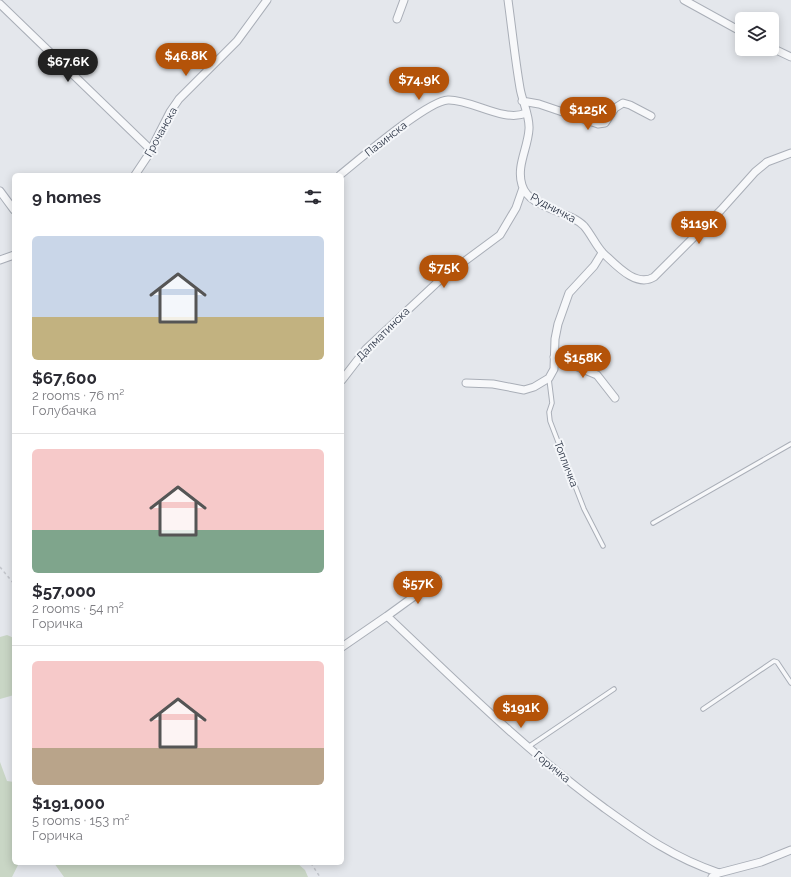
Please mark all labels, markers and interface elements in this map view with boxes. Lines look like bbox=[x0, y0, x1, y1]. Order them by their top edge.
map controls bbox=[735, 12, 779, 56]
button: layers bbox=[735, 12, 779, 56]
pin: $46.8K bbox=[153, 43, 219, 77]
text: $46.8K bbox=[164, 48, 208, 63]
pin: $67.6K bbox=[35, 49, 101, 83]
text: $67.6K bbox=[47, 54, 89, 69]
pin: $74.9K bbox=[386, 67, 452, 101]
text: $74.9K bbox=[398, 72, 440, 87]
pin: $125K bbox=[560, 97, 616, 131]
text: $125K bbox=[569, 102, 607, 117]
street label: Грочанска bbox=[142, 105, 180, 159]
street label: Пазинска bbox=[362, 119, 410, 159]
icon: filters bbox=[302, 186, 324, 208]
text: 9 homes bbox=[32, 187, 101, 207]
street label: Рудничка bbox=[528, 191, 578, 225]
pin: $119K bbox=[671, 211, 727, 245]
text: $119K bbox=[680, 216, 718, 231]
pin: $75K bbox=[420, 255, 468, 289]
text: $75K bbox=[428, 260, 460, 275]
icon: home bbox=[142, 262, 214, 334]
street label: Далматинска bbox=[354, 305, 412, 363]
pin: $158K bbox=[555, 345, 611, 379]
text: $158K bbox=[564, 350, 602, 365]
text: $67,600 bbox=[32, 368, 97, 388]
text: 2 rooms · 76 m² bbox=[32, 388, 124, 403]
text: Голубачка bbox=[32, 403, 96, 418]
street label: Топличка bbox=[551, 439, 581, 489]
icon: home bbox=[142, 475, 214, 547]
pin: $57K bbox=[394, 571, 442, 605]
text: $57K bbox=[402, 576, 434, 591]
text: $57,000 bbox=[32, 581, 96, 601]
text: 2 rooms · 54 m² bbox=[32, 601, 124, 616]
text: Горичка bbox=[32, 616, 83, 631]
icon: home bbox=[142, 687, 214, 759]
pin: $191K bbox=[493, 695, 549, 729]
text: $191K bbox=[502, 700, 540, 715]
street label: Горичка bbox=[531, 748, 573, 786]
text: $191,000 bbox=[32, 793, 105, 813]
text: 5 rooms · 153 m² bbox=[32, 813, 129, 828]
text: Горичка bbox=[32, 828, 83, 843]

